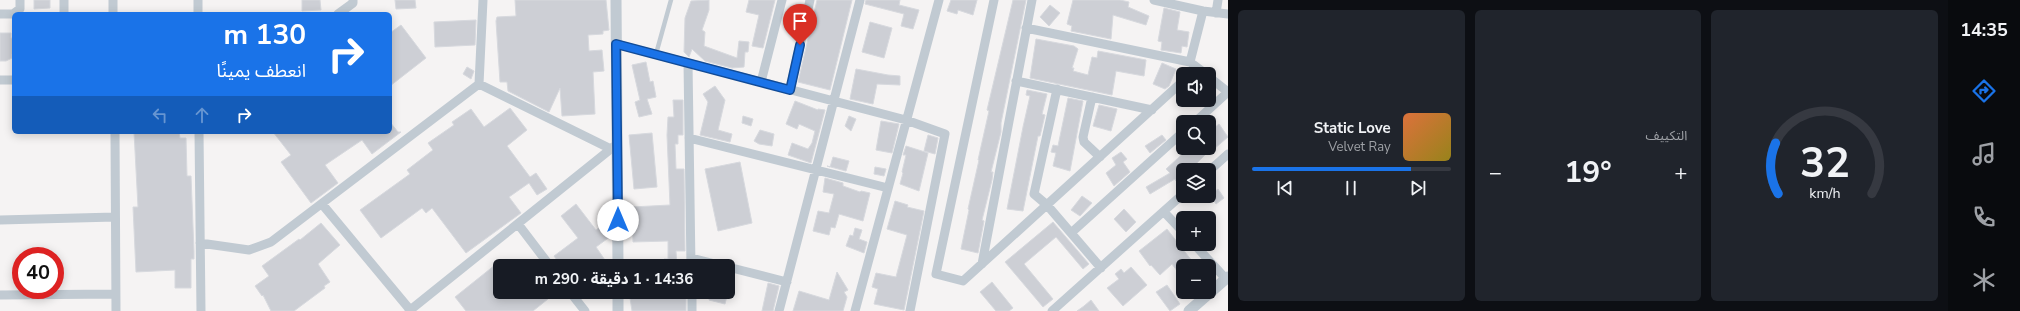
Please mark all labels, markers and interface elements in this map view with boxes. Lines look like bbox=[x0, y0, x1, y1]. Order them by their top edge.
pin bbox=[783, 4, 817, 45]
icon: arrive bbox=[789, 10, 811, 32]
text: 130 m bbox=[223, 16, 306, 54]
text: 14:35 bbox=[1960, 18, 2008, 42]
icon: right bbox=[320, 28, 372, 80]
text: انعطف يمينًا bbox=[216, 59, 306, 83]
map controls bbox=[1176, 67, 1216, 299]
button: sound bbox=[1176, 67, 1216, 107]
icon: directions bbox=[1970, 77, 1998, 105]
icon: left bbox=[149, 104, 171, 126]
icon: ahead bbox=[191, 104, 213, 126]
icon: right bbox=[233, 104, 255, 126]
button: search bbox=[1176, 115, 1216, 155]
text: Static Love bbox=[1314, 118, 1391, 138]
text: التكييف bbox=[1645, 127, 1687, 145]
text: 32 bbox=[1800, 134, 1850, 191]
text: Velvet Ray bbox=[1328, 138, 1391, 156]
icon: music bbox=[1970, 140, 1998, 168]
text: 19° bbox=[1564, 152, 1612, 193]
text: − bbox=[1489, 158, 1502, 188]
text: + bbox=[1674, 158, 1687, 188]
button: layers bbox=[1176, 163, 1216, 203]
icon: previous bbox=[1274, 177, 1296, 199]
icon: pause bbox=[1340, 177, 1362, 199]
icon: next bbox=[1407, 177, 1429, 199]
text: km/h bbox=[1809, 183, 1840, 202]
position arrow bbox=[597, 199, 639, 241]
icon: phone bbox=[1970, 203, 1998, 231]
button: + bbox=[1176, 211, 1216, 251]
speed limit sign: 40 bbox=[12, 247, 64, 299]
button: − bbox=[1176, 259, 1216, 299]
icon: climate bbox=[1970, 266, 1998, 294]
text: 14:36 · 1 دقيقة · 290 m bbox=[535, 269, 693, 289]

